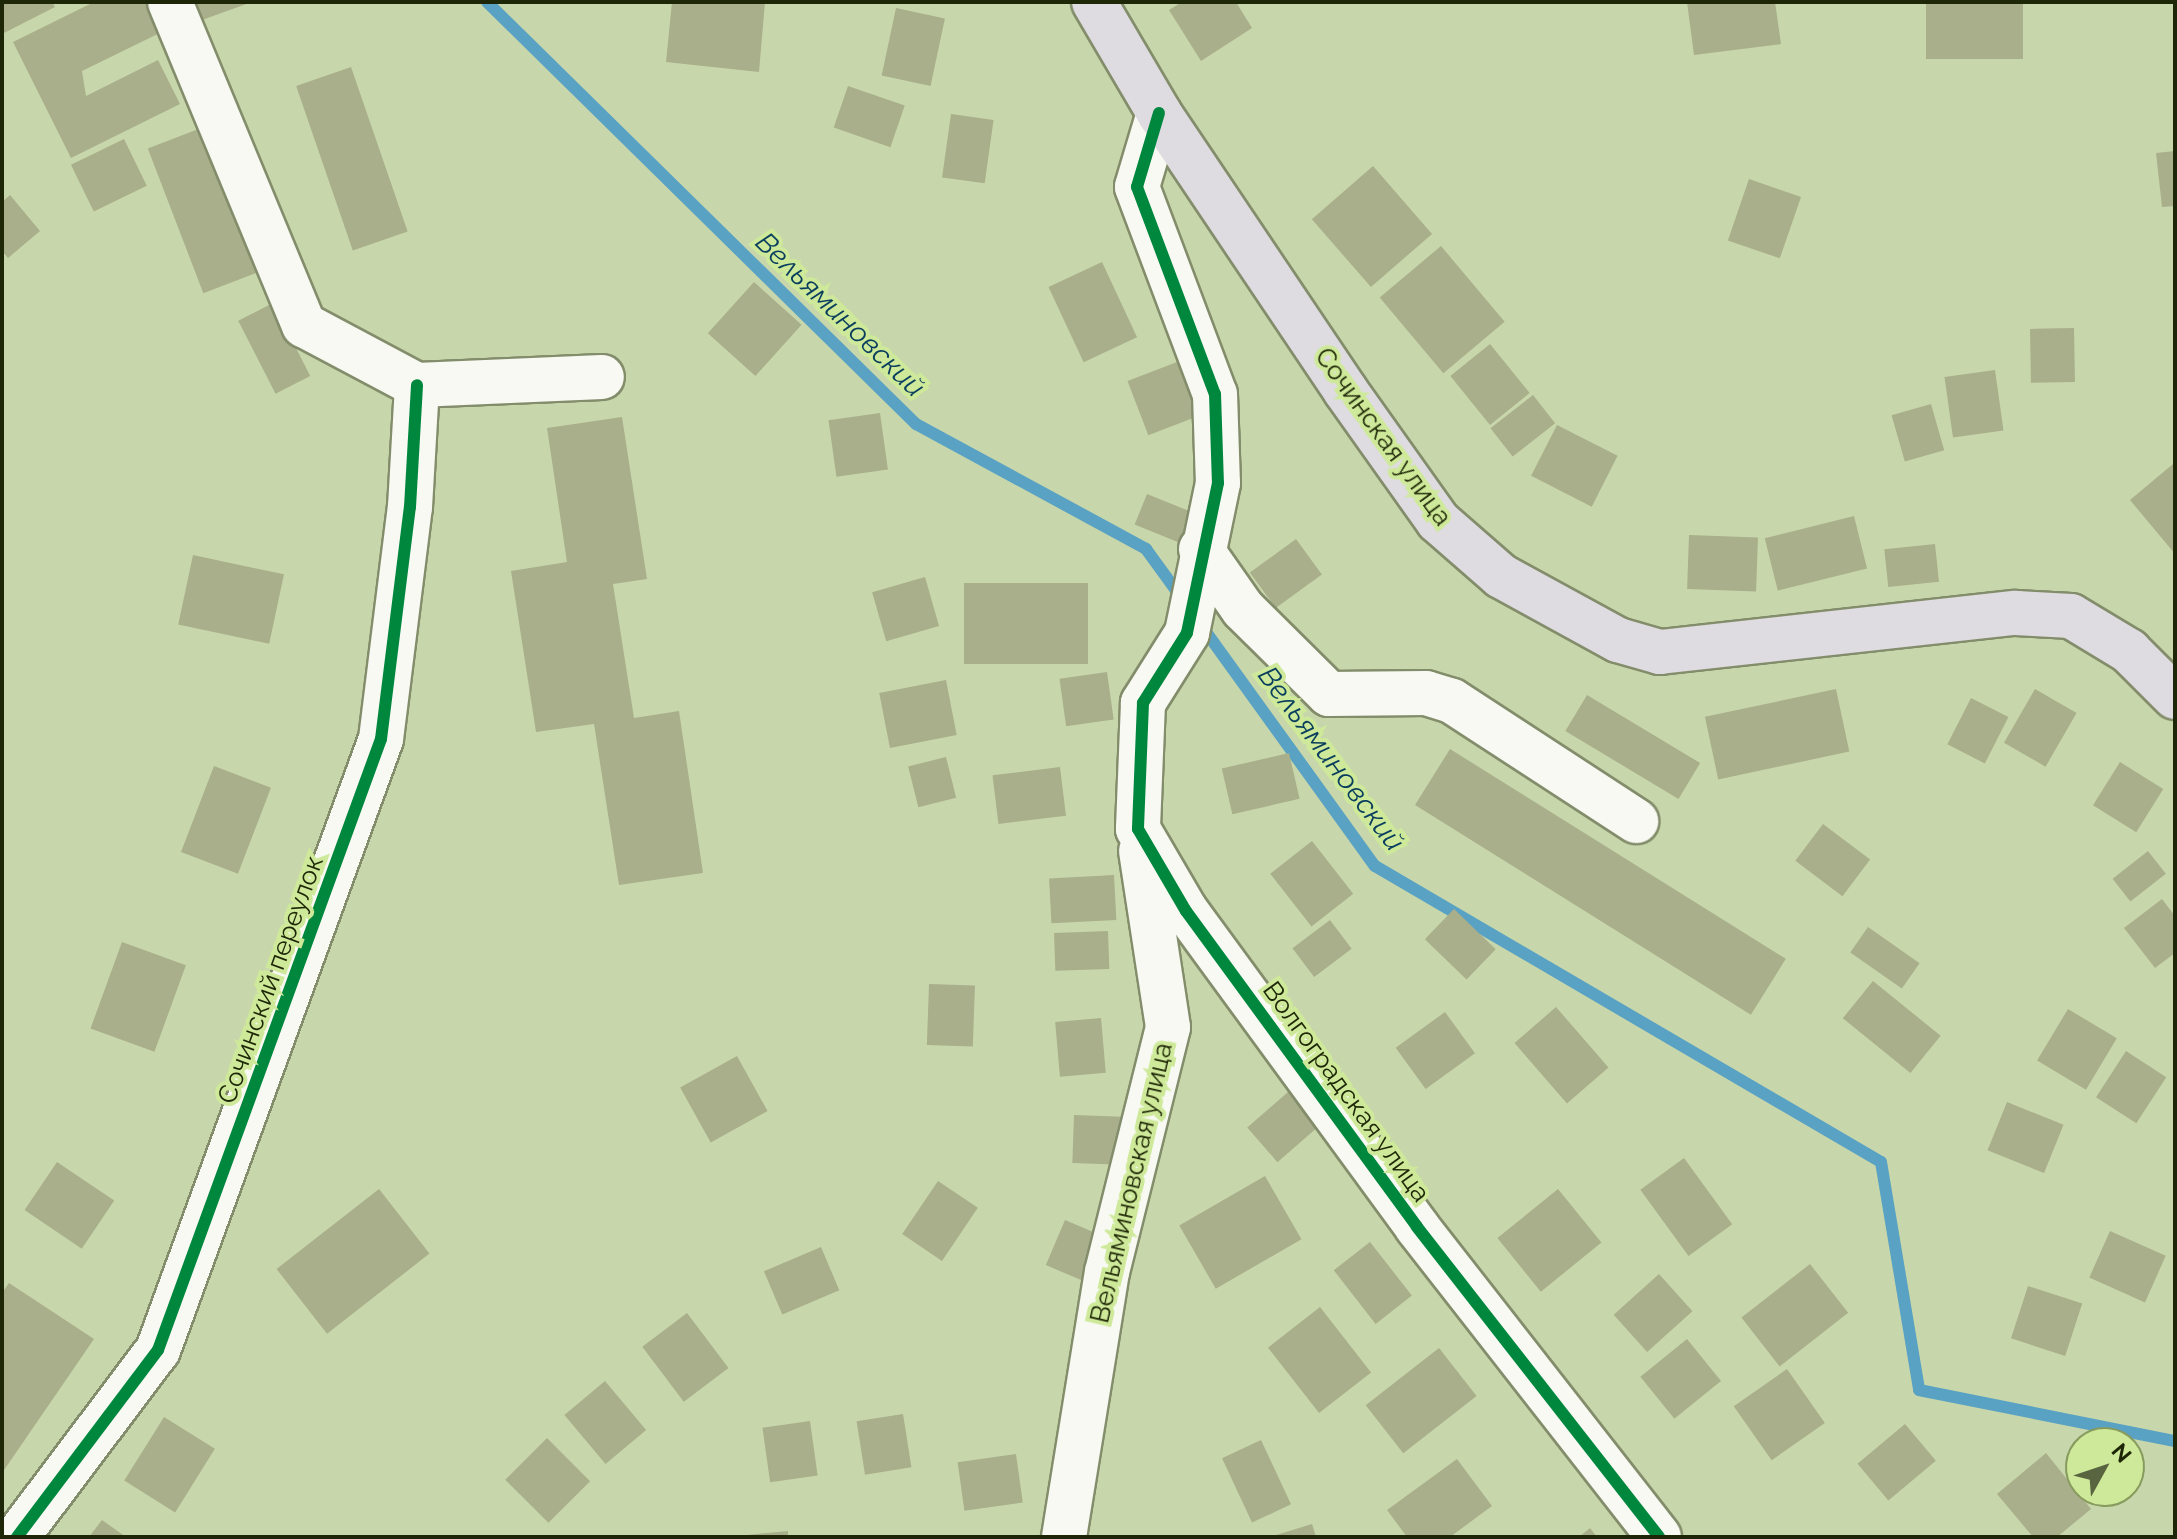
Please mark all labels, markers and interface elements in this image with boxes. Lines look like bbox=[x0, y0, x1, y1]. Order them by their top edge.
water label: Вельяминовский bbox=[748, 226, 932, 404]
street label: Сочинская улица bbox=[1308, 342, 1458, 532]
water label: Вельяминовский bbox=[1251, 660, 1411, 858]
street label: Сочинский переулок bbox=[212, 852, 330, 1108]
street label: Волгоградская улица bbox=[1256, 976, 1436, 1208]
street label: Вельяминовская улица bbox=[1084, 1040, 1180, 1326]
north arrow bbox=[2065, 1427, 2145, 1507]
text: N bbox=[2106, 1438, 2137, 1468]

